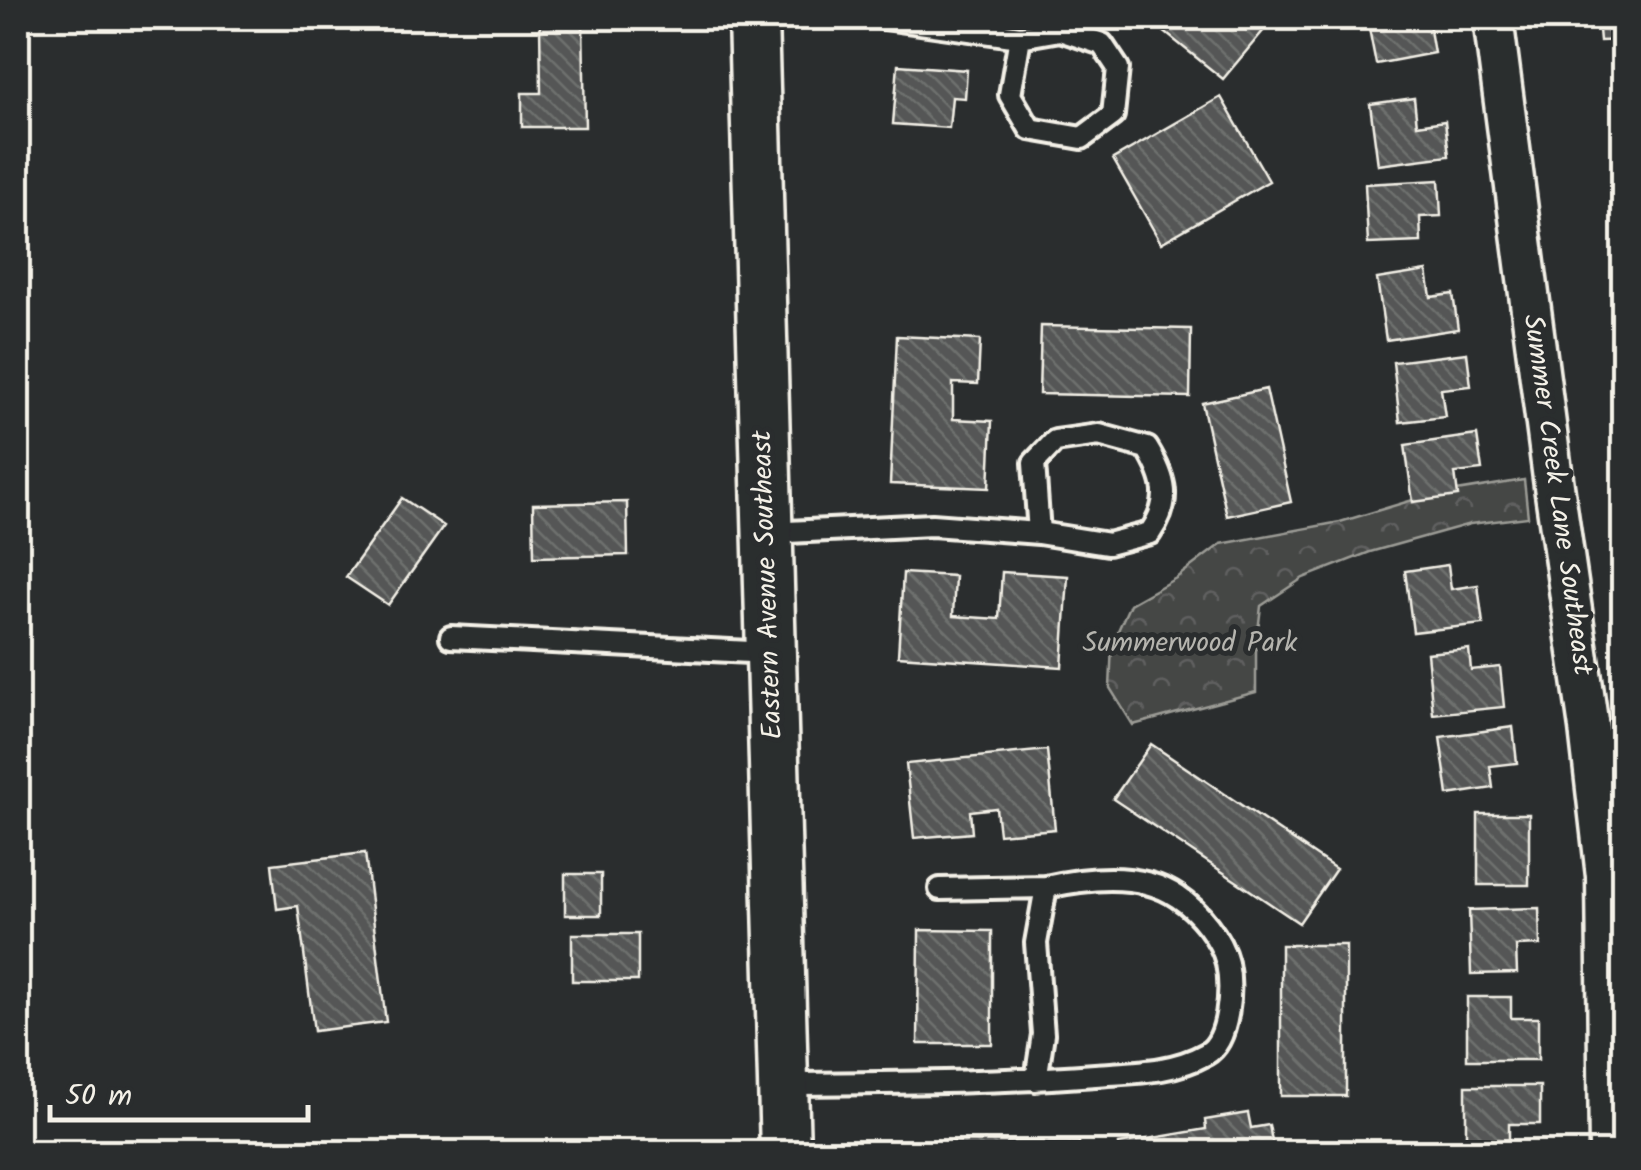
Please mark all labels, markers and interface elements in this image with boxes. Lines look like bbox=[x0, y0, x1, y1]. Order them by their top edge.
street label: Summer Creek Lane Southeast bbox=[1509, 312, 1605, 680]
street label: Eastern Avenue Southeast bbox=[740, 428, 796, 740]
park label: Summerwood Park bbox=[1083, 621, 1298, 666]
scale bar bbox=[50, 1060, 308, 1122]
text: 50 m bbox=[65, 1073, 132, 1121]

